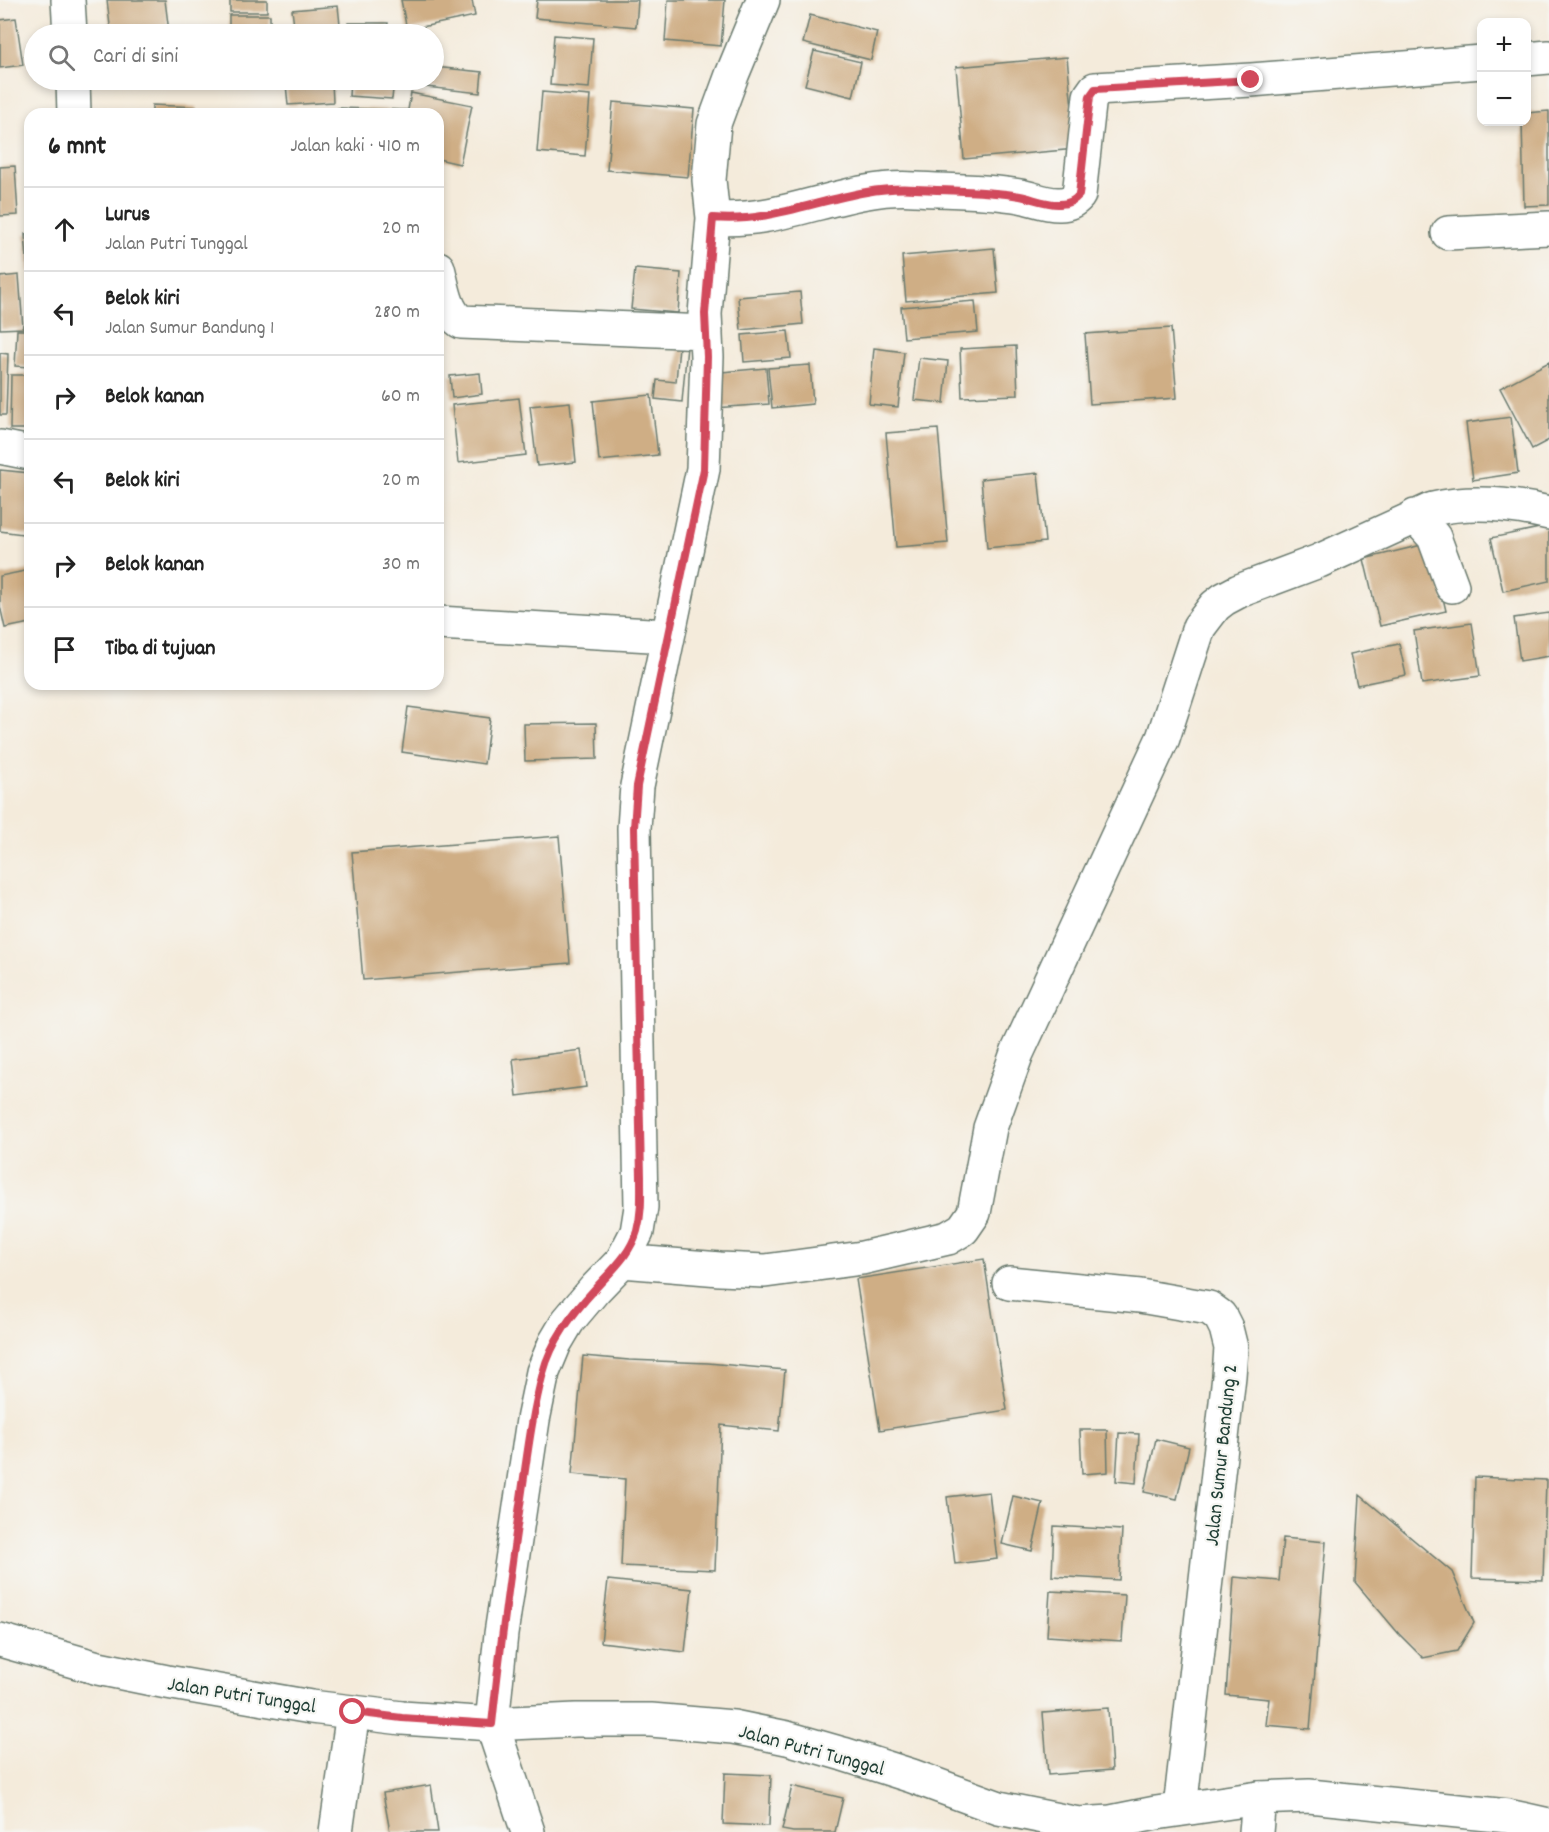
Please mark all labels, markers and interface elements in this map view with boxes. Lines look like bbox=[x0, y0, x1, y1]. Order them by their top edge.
map controls bbox=[1477, 18, 1531, 126]
button: + bbox=[1477, 18, 1531, 72]
search box bbox=[24, 24, 444, 90]
icon: search bbox=[45, 41, 78, 74]
text: Cari di sini bbox=[93, 42, 178, 73]
route end bbox=[1237, 66, 1263, 92]
button: − bbox=[1477, 72, 1531, 126]
text: 6 mnt bbox=[48, 129, 106, 166]
text: Jalan kaki · 410 m bbox=[290, 133, 420, 161]
text: Lurus bbox=[105, 200, 150, 231]
icon: ahead bbox=[48, 213, 81, 246]
text: 20 m bbox=[382, 215, 420, 243]
text: Jalan Putri Tunggal bbox=[105, 231, 248, 259]
text: Belok kiri bbox=[105, 284, 179, 315]
icon: left bbox=[48, 297, 81, 330]
text: 280 m bbox=[374, 299, 420, 327]
text: Jalan Sumur Bandung 1 bbox=[105, 315, 274, 343]
icon: right bbox=[48, 381, 81, 414]
text: Belok kanan bbox=[105, 382, 204, 413]
text: 60 m bbox=[381, 383, 420, 411]
icon: left bbox=[48, 465, 81, 498]
text: Belok kiri bbox=[105, 466, 179, 497]
text: 20 m bbox=[382, 467, 420, 495]
icon: right bbox=[48, 549, 81, 582]
text: Belok kanan bbox=[105, 550, 204, 581]
text: 30 m bbox=[382, 551, 420, 579]
icon: arrive bbox=[48, 633, 81, 666]
text: Tiba di tujuan bbox=[105, 634, 215, 665]
street label: Jalan Sumur Bandung 2 bbox=[1199, 1363, 1247, 1548]
street label: Jalan Putri Tunggal bbox=[165, 1670, 318, 1724]
route start bbox=[339, 1698, 365, 1724]
street label: Jalan Putri Tunggal bbox=[735, 1718, 888, 1786]

